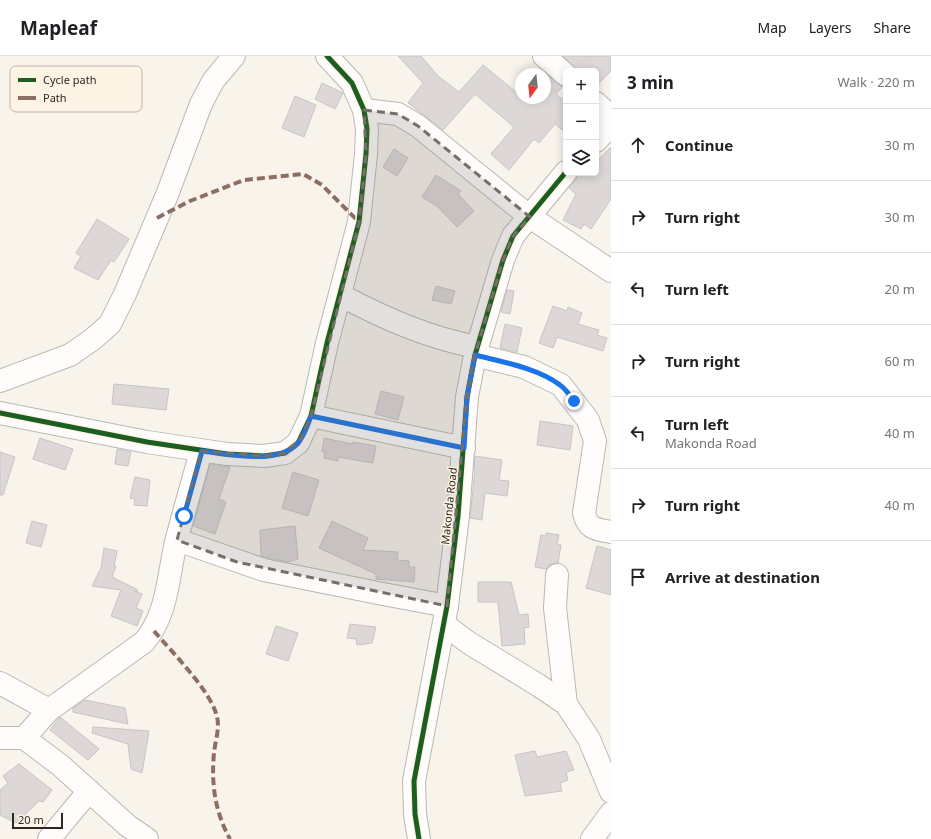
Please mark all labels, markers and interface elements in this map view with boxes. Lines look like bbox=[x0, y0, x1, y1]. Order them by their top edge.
text: Mapleaf bbox=[20, 15, 97, 41]
text: Map bbox=[758, 18, 787, 37]
text: Layers bbox=[809, 18, 851, 37]
text: Share bbox=[873, 18, 911, 37]
legend bbox=[10, 66, 142, 112]
north arrow bbox=[515, 68, 551, 104]
map controls bbox=[563, 68, 599, 176]
button: + bbox=[563, 68, 599, 104]
text: 3 min bbox=[627, 71, 674, 94]
text: Cycle path bbox=[43, 72, 96, 87]
text: Walk · 220 m bbox=[837, 73, 915, 91]
text: Path bbox=[43, 90, 67, 105]
button: − bbox=[563, 104, 599, 140]
icon: ahead bbox=[627, 134, 649, 156]
text: Continue bbox=[665, 135, 733, 155]
text: 30 m bbox=[885, 136, 915, 154]
button: layers bbox=[563, 140, 599, 176]
icon: right bbox=[627, 206, 649, 228]
text: Turn right bbox=[665, 207, 740, 227]
text: 30 m bbox=[885, 208, 915, 226]
icon: left bbox=[627, 278, 649, 300]
text: Turn left bbox=[665, 279, 729, 299]
text: 20 m bbox=[885, 280, 915, 298]
icon: right bbox=[627, 350, 649, 372]
text: Turn right bbox=[665, 351, 740, 371]
text: 60 m bbox=[885, 352, 915, 370]
route end bbox=[565, 392, 583, 410]
text: Turn left bbox=[665, 414, 729, 434]
icon: left bbox=[627, 422, 649, 444]
text: 40 m bbox=[885, 424, 915, 442]
text: Makonda Road bbox=[665, 434, 757, 452]
street label: Makonda Road bbox=[437, 467, 460, 545]
icon: right bbox=[627, 494, 649, 516]
text: Turn right bbox=[665, 495, 740, 515]
text: 40 m bbox=[885, 496, 915, 514]
route start bbox=[175, 507, 193, 525]
icon: arrive bbox=[627, 566, 649, 588]
text: Arrive at destination bbox=[665, 567, 820, 587]
scale bar bbox=[12, 811, 63, 830]
text: 20 m bbox=[18, 812, 44, 827]

